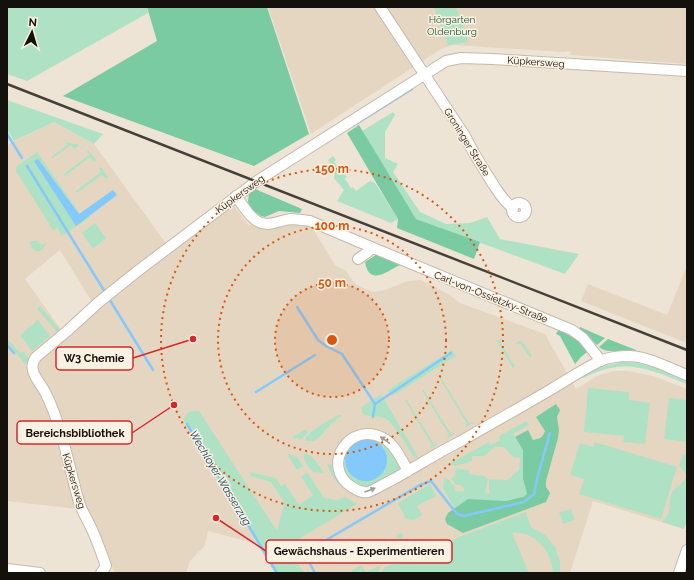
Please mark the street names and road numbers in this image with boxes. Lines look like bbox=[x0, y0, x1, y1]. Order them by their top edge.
street label: Küpkersweg bbox=[507, 55, 565, 69]
street label: Groninger Straße bbox=[442, 106, 492, 178]
street label: Küpkersweg bbox=[214, 173, 266, 215]
street label: Carl-von-Ossietzky-Straße bbox=[433, 269, 550, 325]
street label: Küpkersweg bbox=[60, 452, 88, 510]

